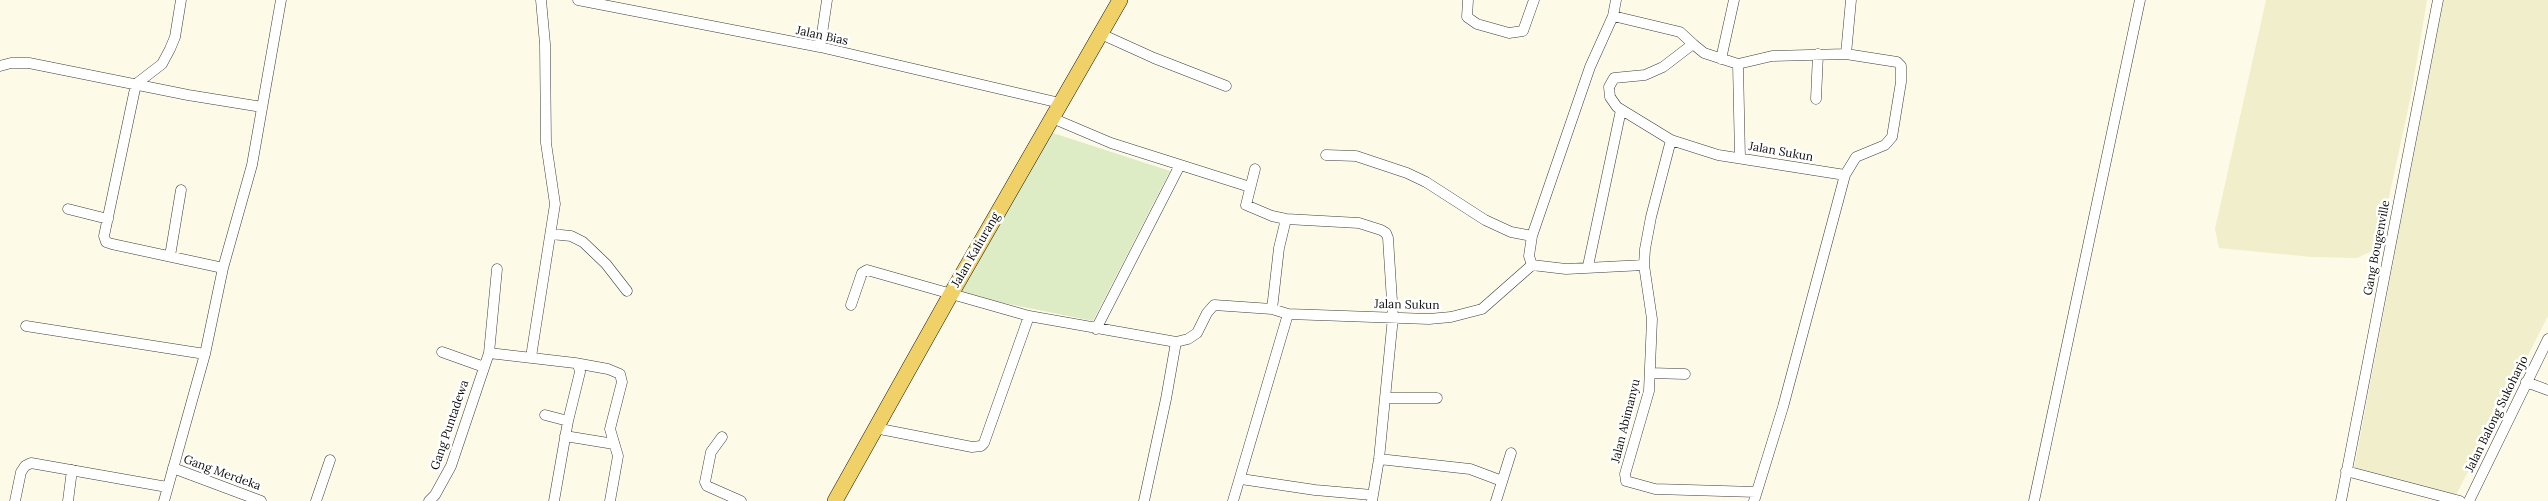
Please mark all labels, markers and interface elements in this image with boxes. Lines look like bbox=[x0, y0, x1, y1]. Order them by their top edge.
street label: Jalan Bias bbox=[795, 23, 849, 49]
street label: Jalan Sukun bbox=[1748, 139, 1814, 165]
street label: Gang Bougenville bbox=[2361, 199, 2393, 297]
street label: Jalan Kaliurang bbox=[949, 210, 1003, 290]
street label: Jalan Sukun bbox=[1374, 297, 1440, 313]
street label: Jalan Balong Sukoharjo bbox=[2463, 354, 2531, 474]
street label: Gang Puntadewa bbox=[428, 378, 472, 472]
street label: Jalan Abimanyu bbox=[1609, 378, 1643, 464]
street label: Gang Merdeka bbox=[181, 452, 263, 494]

